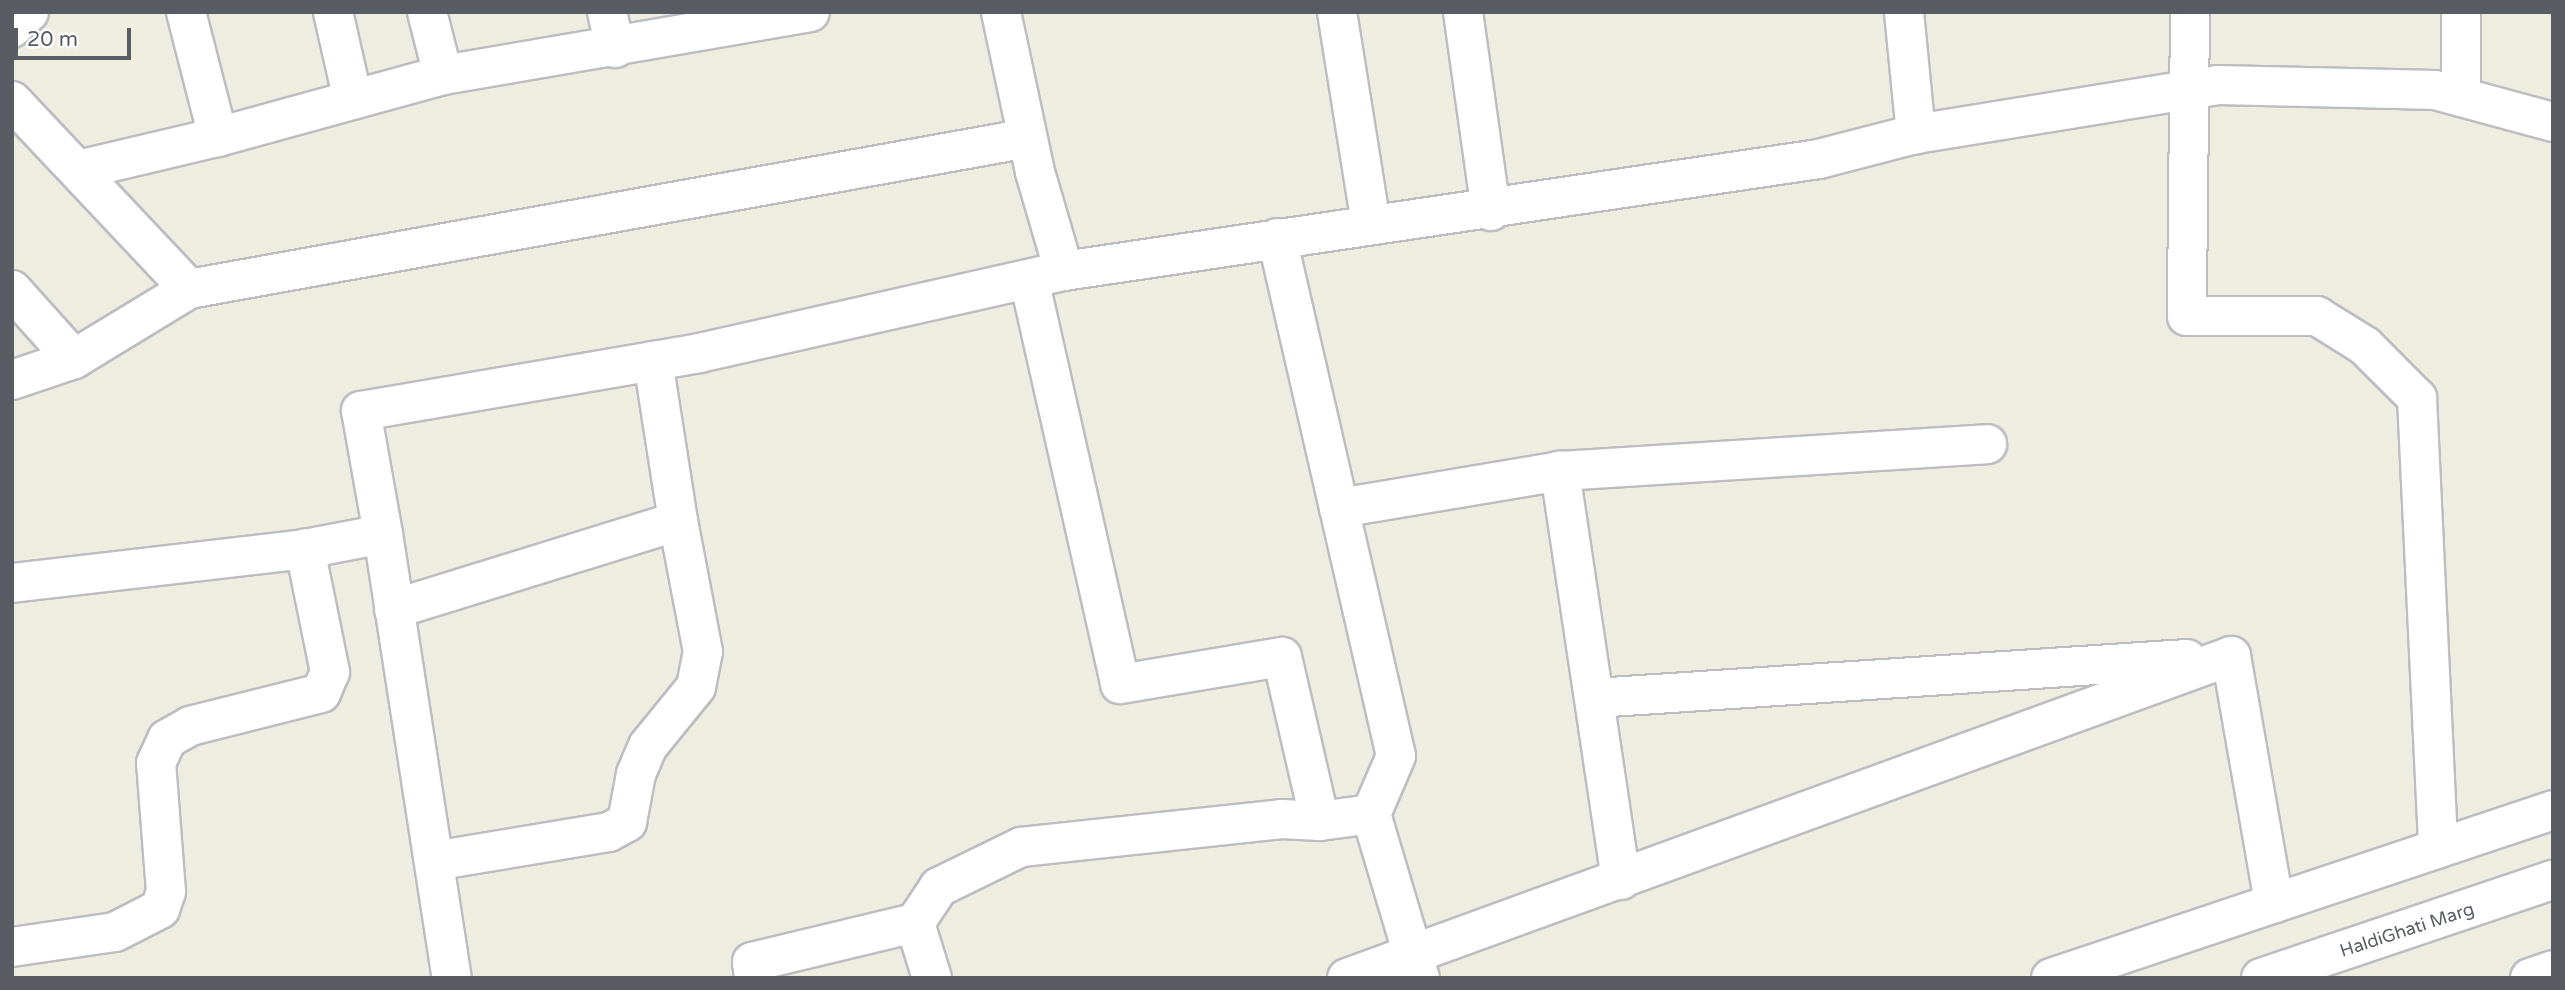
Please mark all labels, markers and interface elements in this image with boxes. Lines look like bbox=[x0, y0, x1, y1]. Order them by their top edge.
scale bar bbox=[18, 14, 135, 58]
text: 20 m bbox=[27, 27, 78, 52]
street label: HaldiGhati Marg bbox=[2337, 898, 2477, 962]

